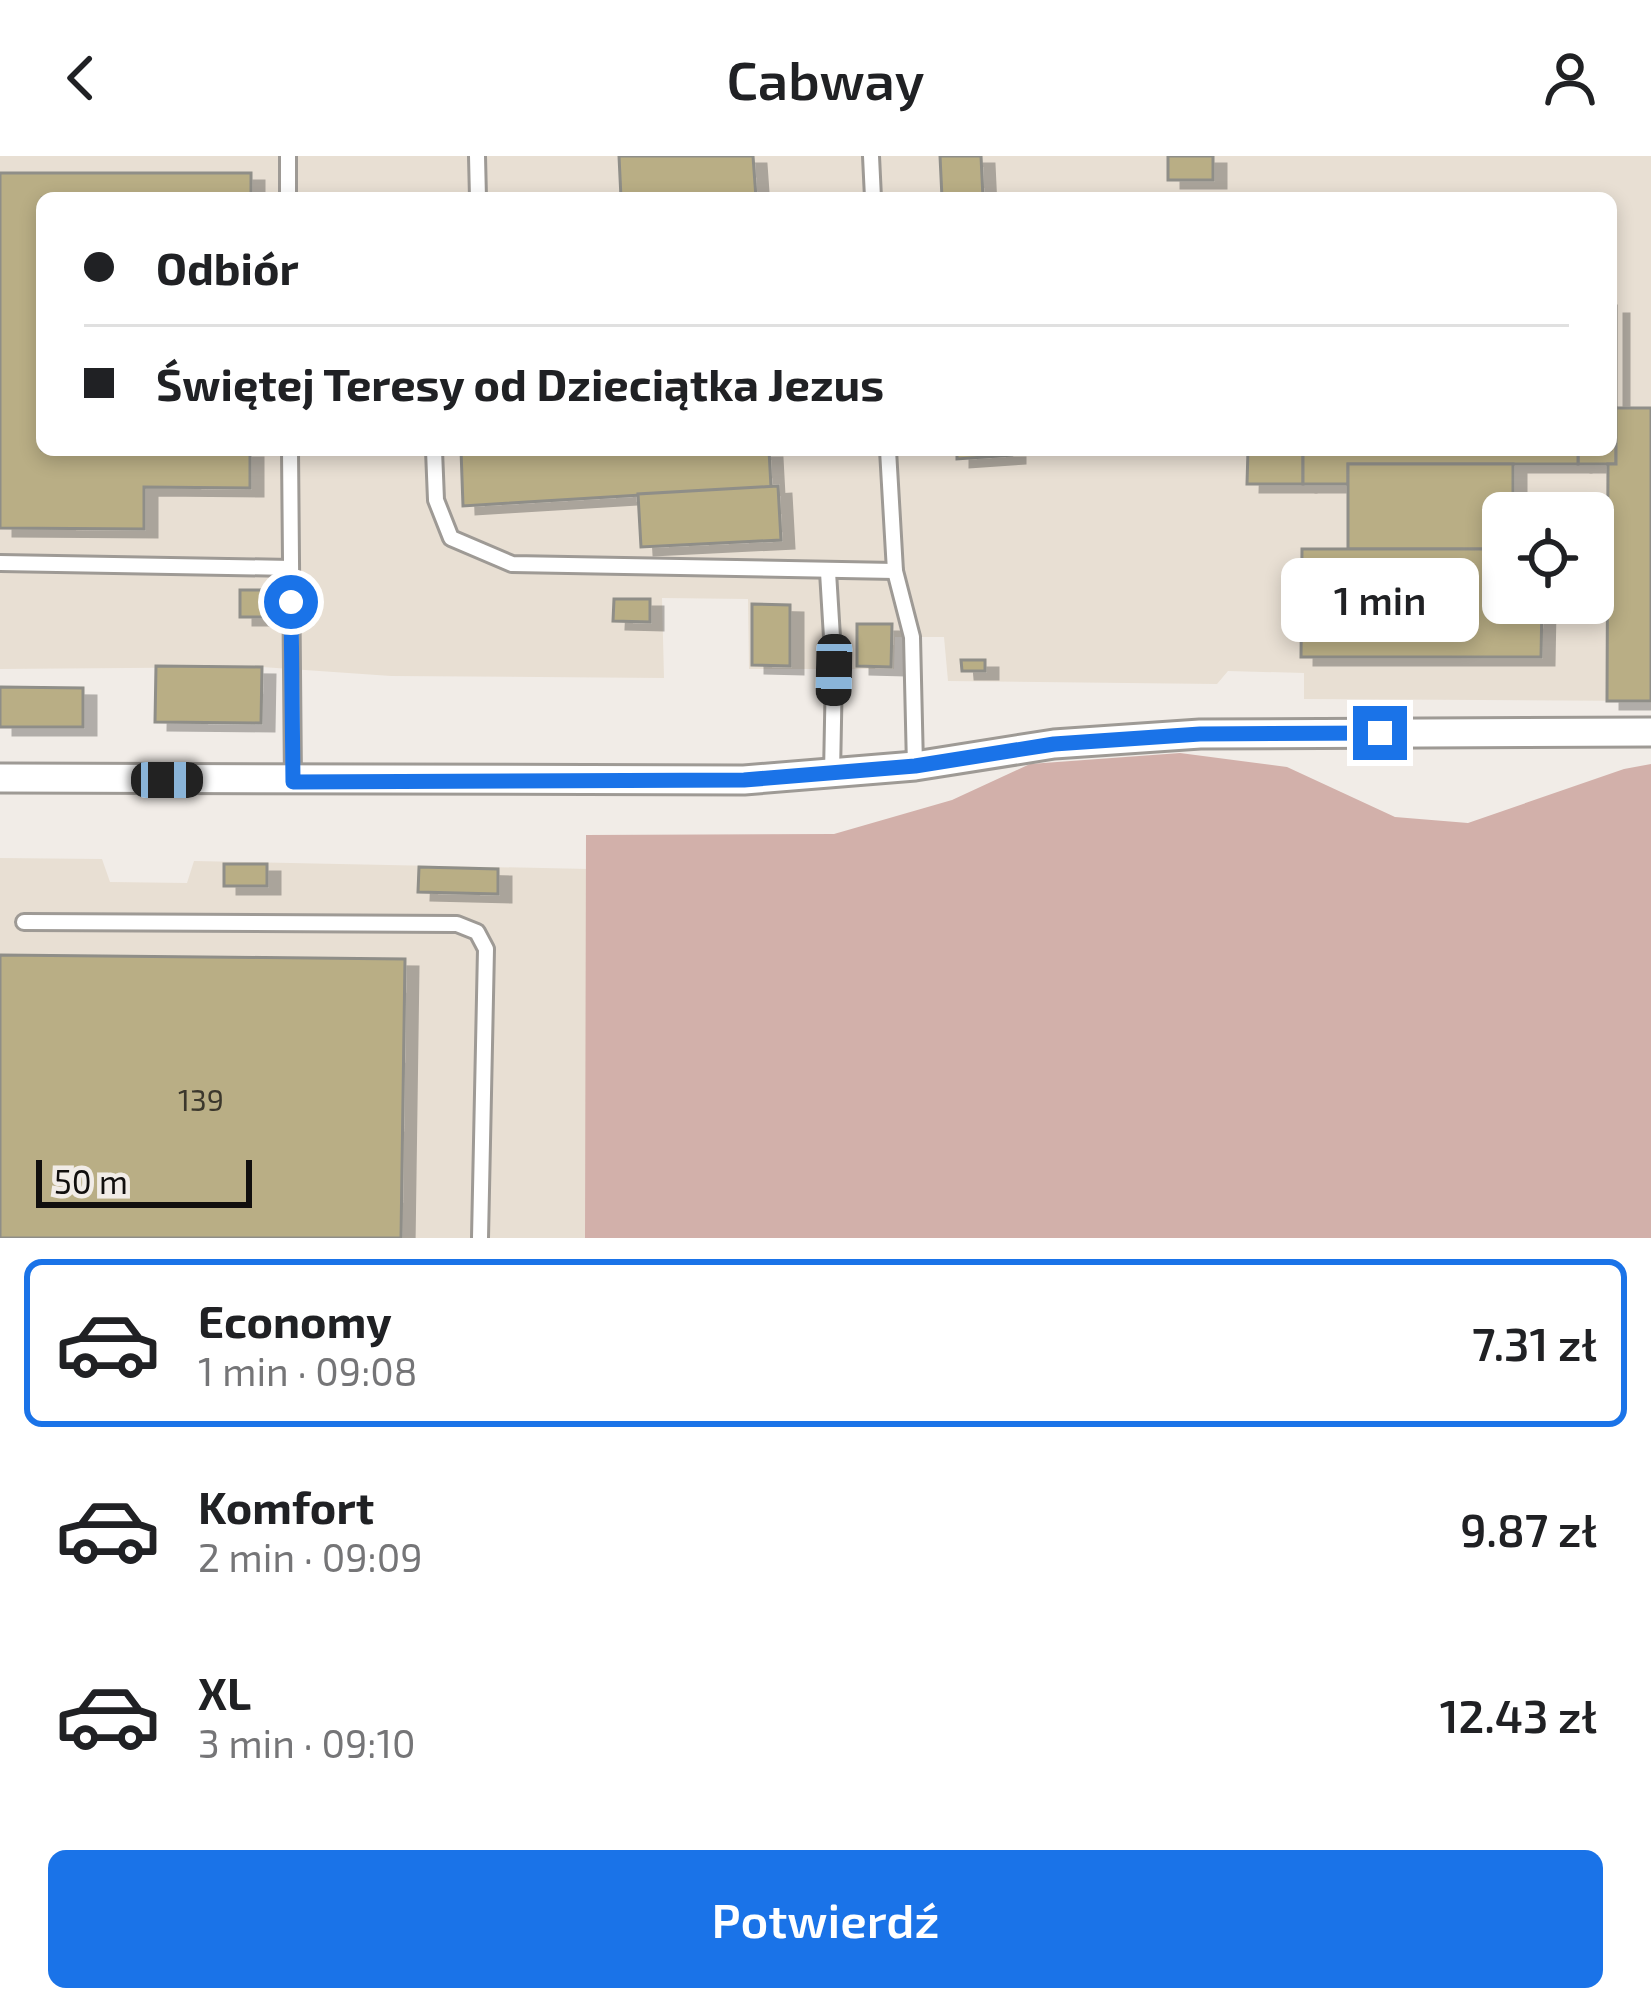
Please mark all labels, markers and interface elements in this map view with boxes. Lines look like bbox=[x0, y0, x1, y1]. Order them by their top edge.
icon: back bbox=[48, 45, 114, 111]
icon: person bbox=[1537, 45, 1603, 111]
text: Cabway bbox=[727, 46, 924, 111]
text: Odbiór bbox=[156, 240, 299, 294]
text: Świętej Teresy od Dzieciątka Jezus bbox=[156, 356, 884, 410]
map controls bbox=[1482, 492, 1614, 624]
button: locate bbox=[1482, 492, 1614, 624]
callout: 1 min bbox=[1281, 559, 1479, 643]
route start bbox=[264, 575, 318, 629]
text: 1 min bbox=[1334, 576, 1426, 623]
car bbox=[815, 634, 853, 706]
route end bbox=[1353, 706, 1407, 760]
car bbox=[131, 762, 203, 798]
house number: 139 bbox=[178, 1081, 224, 1117]
scale bar bbox=[36, 1154, 252, 1207]
text: 50 m bbox=[54, 1161, 128, 1201]
icon: car bbox=[54, 1289, 162, 1397]
text: Economy bbox=[198, 1293, 392, 1347]
text: 7.31 zł bbox=[1472, 1316, 1597, 1370]
text: 1 min · 09:08 bbox=[198, 1347, 418, 1394]
icon: car bbox=[54, 1475, 162, 1583]
text: Komfort bbox=[198, 1479, 374, 1533]
text: 9.87 zł bbox=[1460, 1502, 1597, 1556]
text: 2 min · 09:09 bbox=[198, 1533, 423, 1580]
icon: car bbox=[54, 1661, 162, 1769]
text: XL bbox=[198, 1665, 251, 1719]
text: 12.43 zł bbox=[1440, 1688, 1597, 1742]
text: 3 min · 09:10 bbox=[198, 1719, 416, 1766]
button: Potwierdź bbox=[48, 1850, 1603, 1988]

